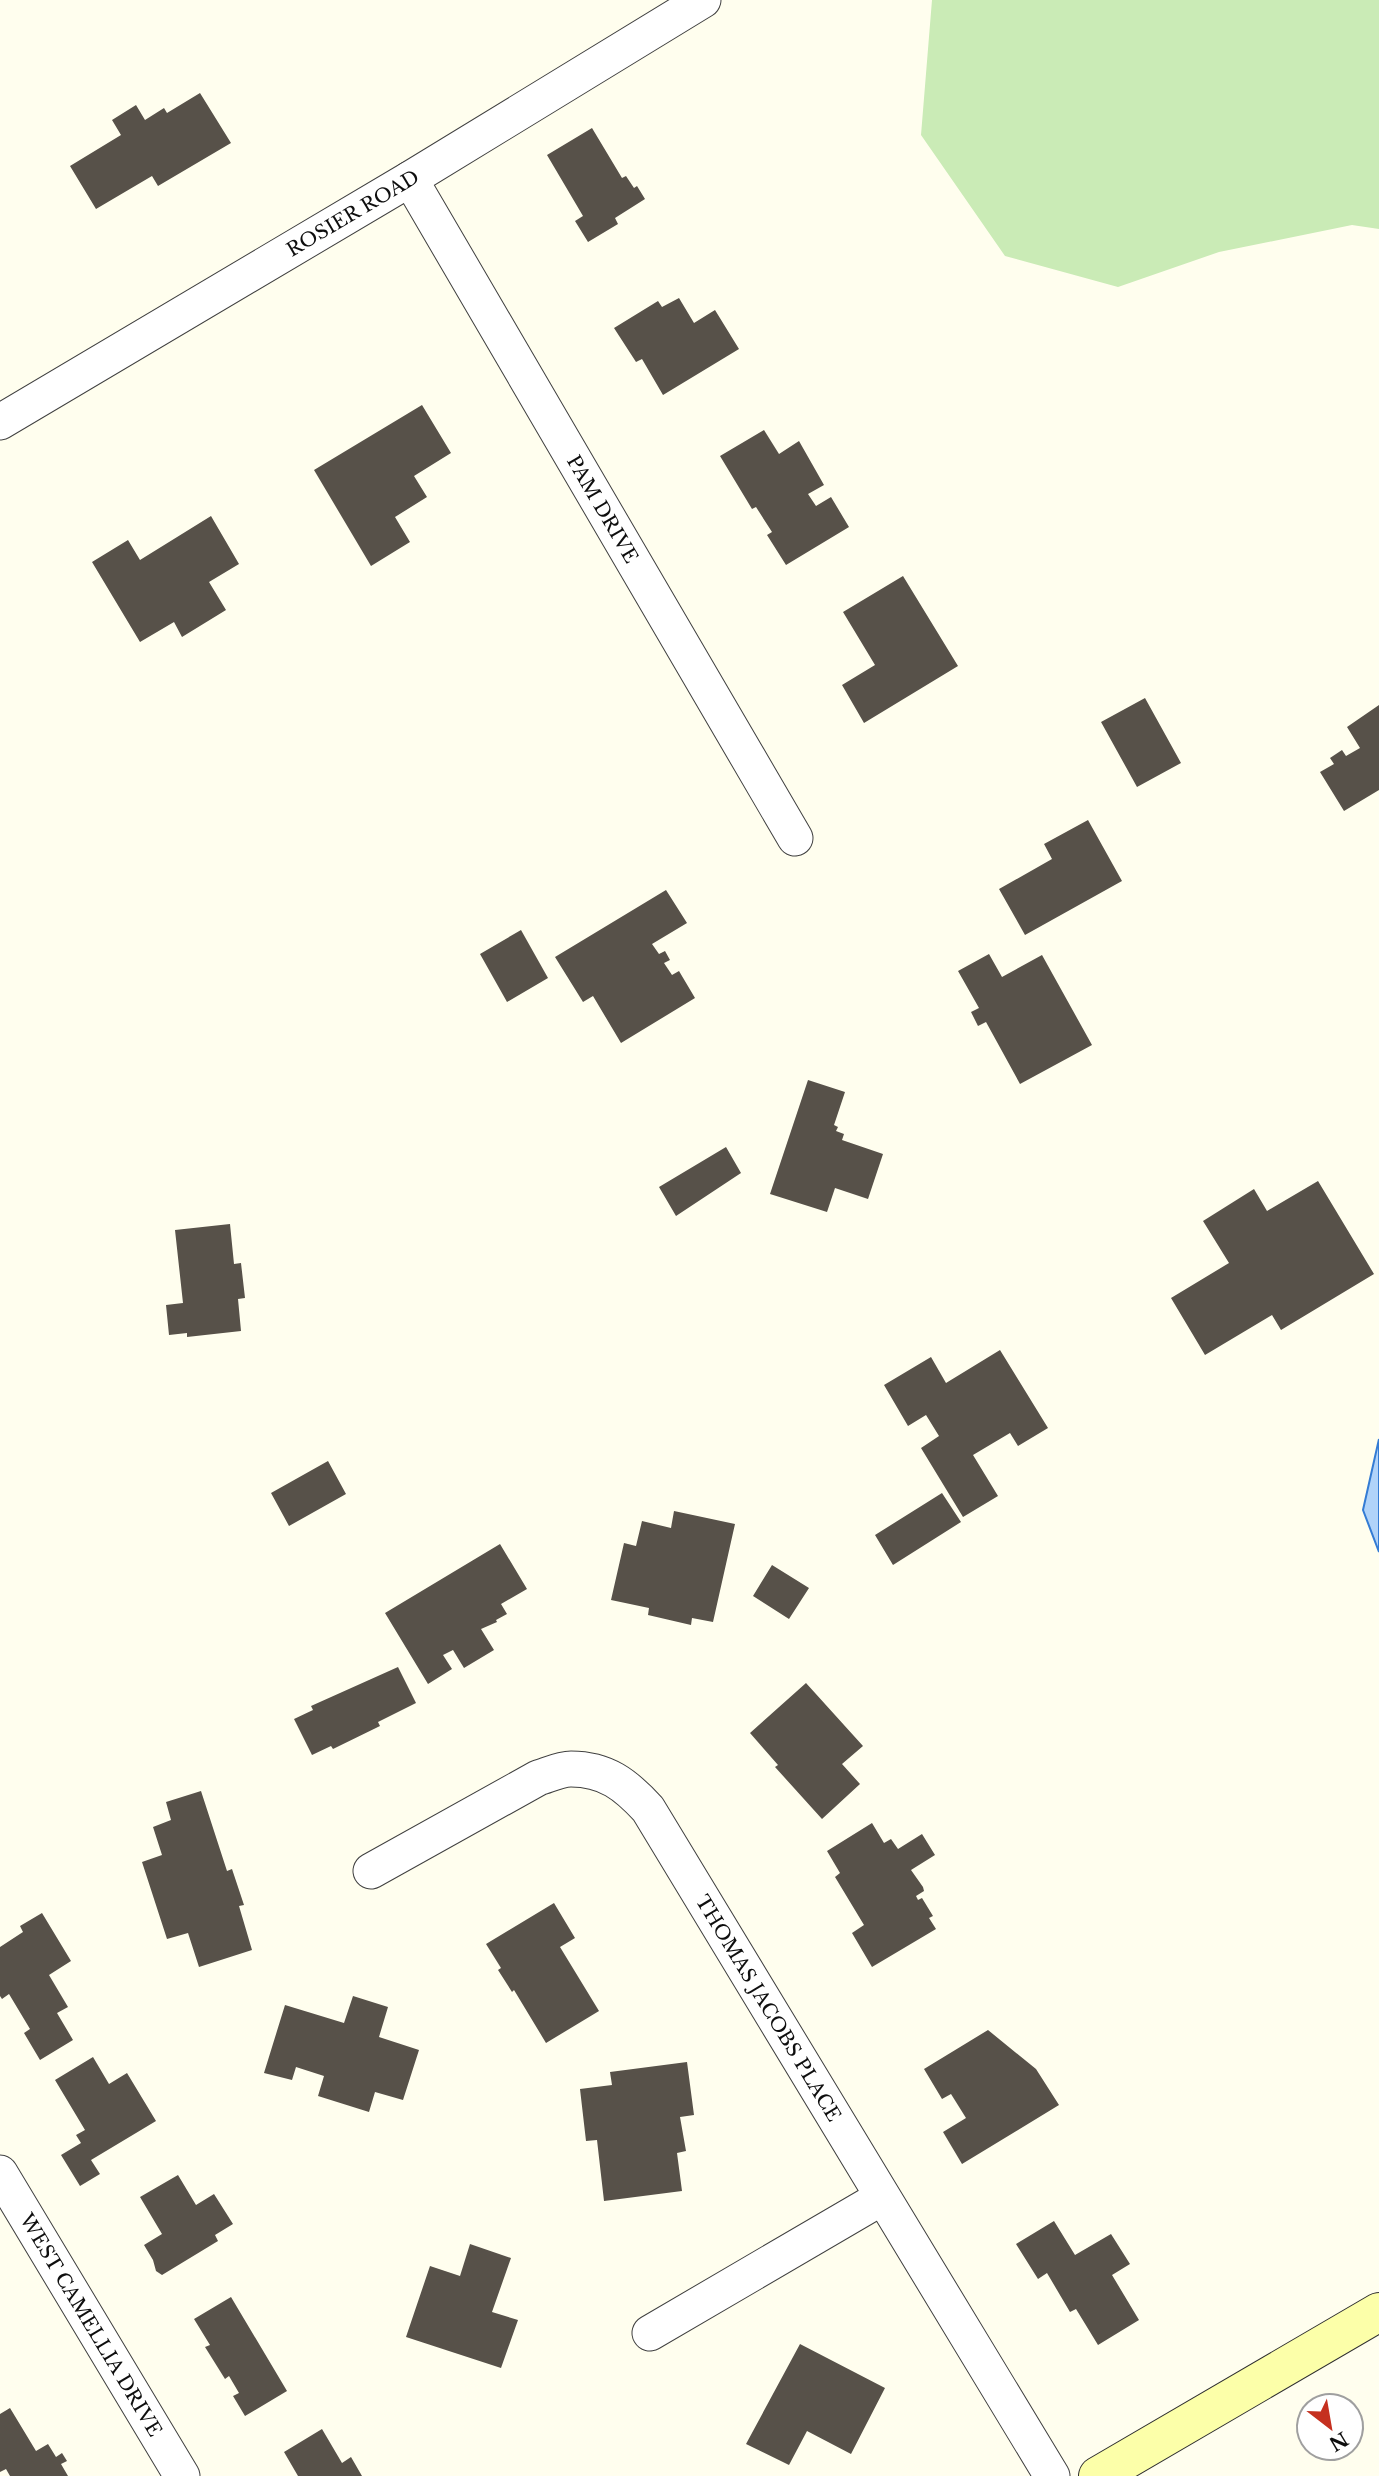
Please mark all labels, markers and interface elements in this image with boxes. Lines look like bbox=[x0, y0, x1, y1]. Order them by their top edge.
street label: ROSIER ROAD bbox=[283, 165, 423, 261]
street label: PAM DRIVE bbox=[562, 451, 643, 567]
street label: THOMAS JACOBS PLACE bbox=[691, 1891, 845, 2126]
street label: WEST CAMELLIA DRIVE bbox=[14, 2209, 166, 2441]
north arrow bbox=[1295, 2392, 1365, 2462]
text: N bbox=[1325, 2427, 1352, 2456]

